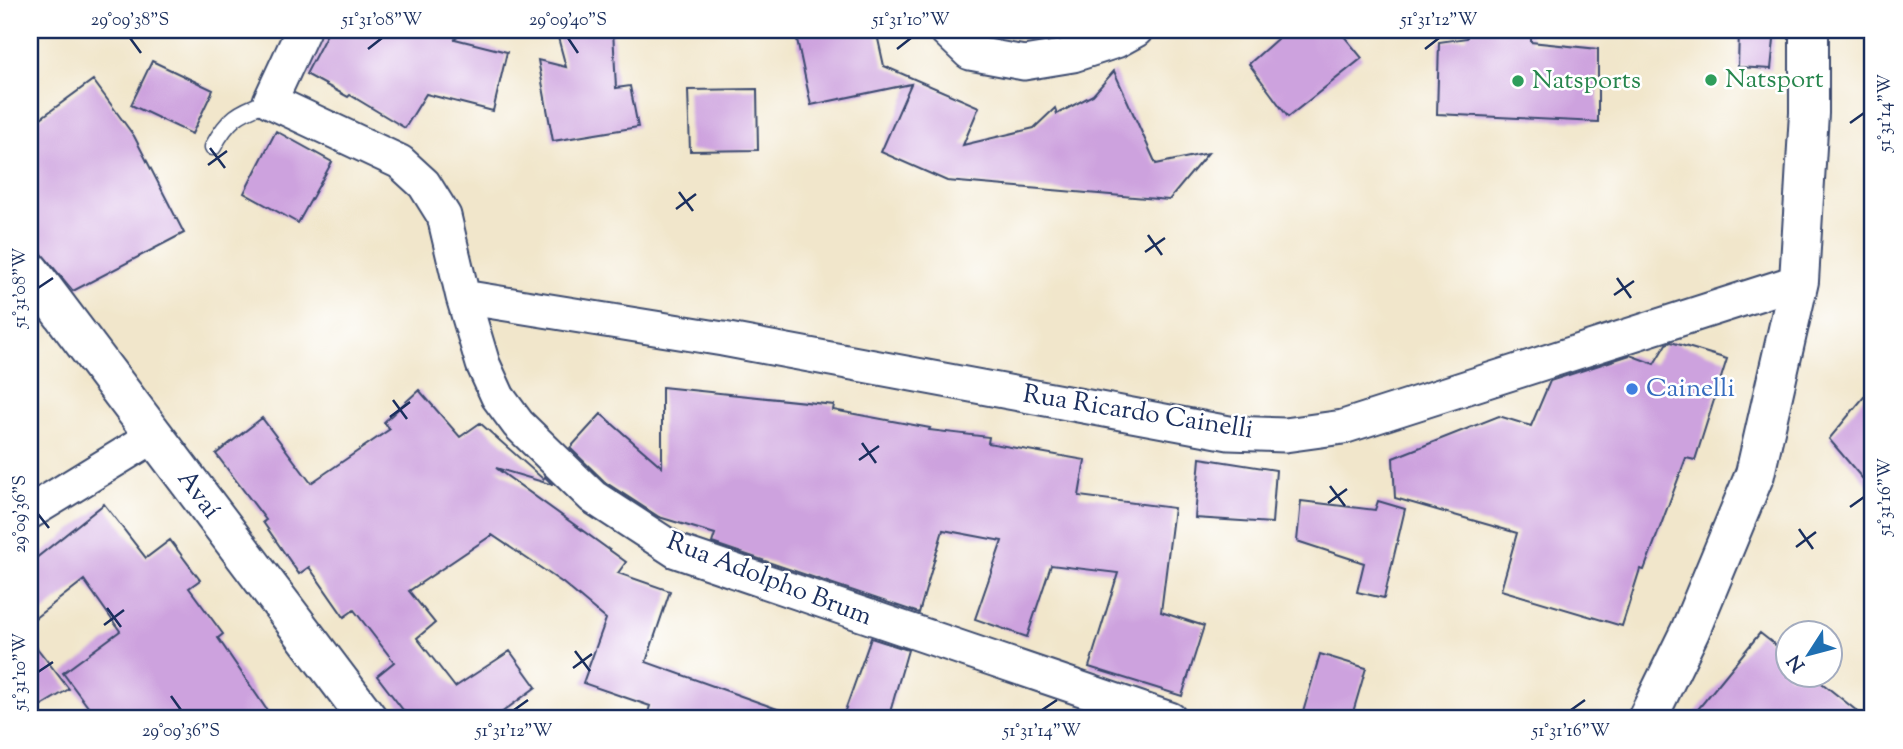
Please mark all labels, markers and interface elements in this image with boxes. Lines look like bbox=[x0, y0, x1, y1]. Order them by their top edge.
text: 29°09'38"S bbox=[91, 8, 169, 34]
text: 51°31'08"W bbox=[341, 8, 422, 34]
text: 29°09'40"S bbox=[529, 8, 607, 34]
text: 51°31'10"W bbox=[871, 8, 950, 34]
text: 51°31'12"W bbox=[1400, 8, 1478, 34]
place label: Natsport bbox=[1725, 62, 1824, 99]
place label: Natsports bbox=[1532, 63, 1641, 100]
marker: Natsport bbox=[1703, 72, 1719, 88]
marker: Natsports bbox=[1510, 73, 1526, 89]
text: 51°31'14"W bbox=[1873, 74, 1899, 153]
text: 51°31'08"W bbox=[8, 248, 34, 329]
place label: Cainelli bbox=[1646, 371, 1735, 408]
street label: Rua Ricardo Cainelli bbox=[1020, 377, 1256, 449]
marker: Cainelli bbox=[1624, 381, 1640, 397]
text: 51°31'16"W bbox=[1873, 458, 1899, 537]
street label: Avaí bbox=[167, 463, 229, 527]
text: 29°09'36"S bbox=[8, 475, 34, 553]
street label: Rua Adolpho Brum bbox=[661, 524, 877, 636]
north arrow bbox=[1773, 620, 1843, 690]
text: 51°31'10"W bbox=[8, 633, 34, 712]
text: N bbox=[1782, 648, 1813, 677]
text: 29°09'36"S bbox=[142, 719, 220, 745]
text: 51°31'12"W bbox=[475, 719, 553, 745]
text: 51°31'14"W bbox=[1002, 719, 1081, 745]
text: 51°31'16"W bbox=[1531, 719, 1610, 745]

